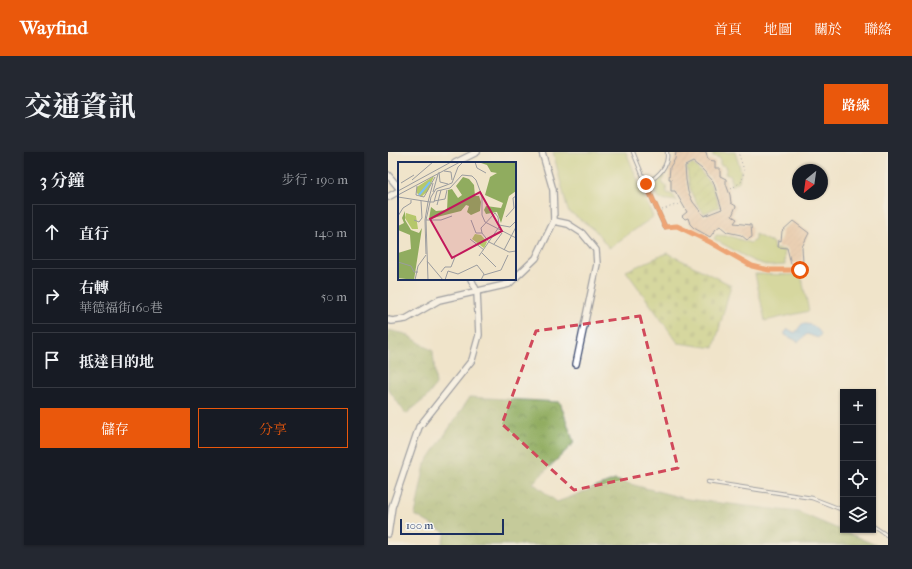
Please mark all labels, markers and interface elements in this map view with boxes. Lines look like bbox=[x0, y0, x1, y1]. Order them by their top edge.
text: Wayfind bbox=[20, 17, 88, 39]
text: 首頁 bbox=[714, 21, 742, 38]
text: 地圖 bbox=[764, 21, 792, 38]
text: 關於 bbox=[814, 21, 842, 38]
text: 聯絡 bbox=[864, 21, 892, 38]
button: 路線 bbox=[824, 84, 888, 124]
text: 交通資訊 bbox=[24, 90, 136, 123]
inset map bbox=[398, 162, 516, 280]
north arrow bbox=[792, 164, 828, 200]
text: 3 分鐘 bbox=[40, 170, 85, 190]
text: 步行 · 190 m bbox=[282, 172, 348, 187]
route end bbox=[637, 175, 655, 193]
icon: ahead bbox=[41, 221, 63, 243]
text: 直行 bbox=[79, 225, 109, 243]
text: 140 m bbox=[314, 225, 347, 240]
route start bbox=[791, 261, 809, 279]
text: 右轉 bbox=[79, 279, 109, 297]
icon: right bbox=[41, 285, 63, 307]
text: 50 m bbox=[321, 289, 347, 304]
text: 華德福街160巷 bbox=[79, 300, 163, 315]
icon: arrive bbox=[41, 349, 63, 371]
text: 抵達目的地 bbox=[79, 353, 154, 371]
map controls bbox=[840, 389, 876, 533]
button: + bbox=[840, 389, 876, 425]
button: 儲存 bbox=[40, 408, 190, 448]
button: 分享 bbox=[198, 408, 348, 448]
button: − bbox=[840, 425, 876, 461]
button: locate bbox=[840, 461, 876, 497]
button: layers bbox=[840, 497, 876, 533]
scale bar bbox=[400, 517, 504, 536]
text: 100 m bbox=[406, 519, 434, 532]

